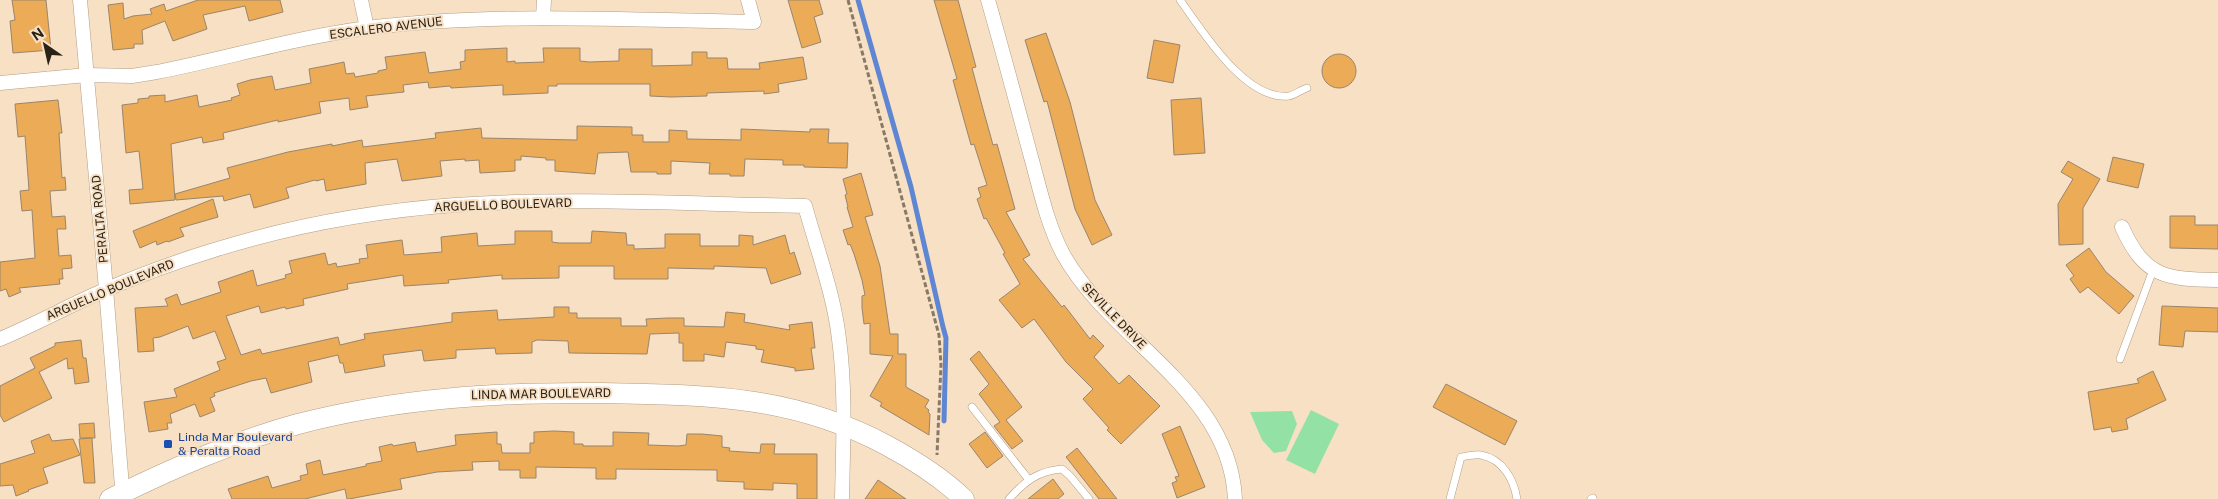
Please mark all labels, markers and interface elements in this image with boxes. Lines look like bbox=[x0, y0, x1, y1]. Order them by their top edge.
street label: ESCALERO AVENUE bbox=[329, 14, 443, 42]
north arrow bbox=[20, 20, 70, 70]
text: N bbox=[29, 25, 47, 44]
street label: PERALTA ROAD bbox=[89, 174, 111, 264]
street label: ARGUELLO BOULEVARD bbox=[434, 196, 572, 214]
street label: ARGUELLO BOULEVARD bbox=[44, 257, 176, 323]
street label: SEVILLE DRIVE bbox=[1079, 280, 1149, 352]
street label: LINDA MAR BOULEVARD bbox=[471, 386, 611, 402]
place label: Linda Mar Boulevard & Peralta Road bbox=[178, 430, 293, 458]
marker: Linda Mar Boulevard & Peralta Road bbox=[162, 438, 174, 450]

